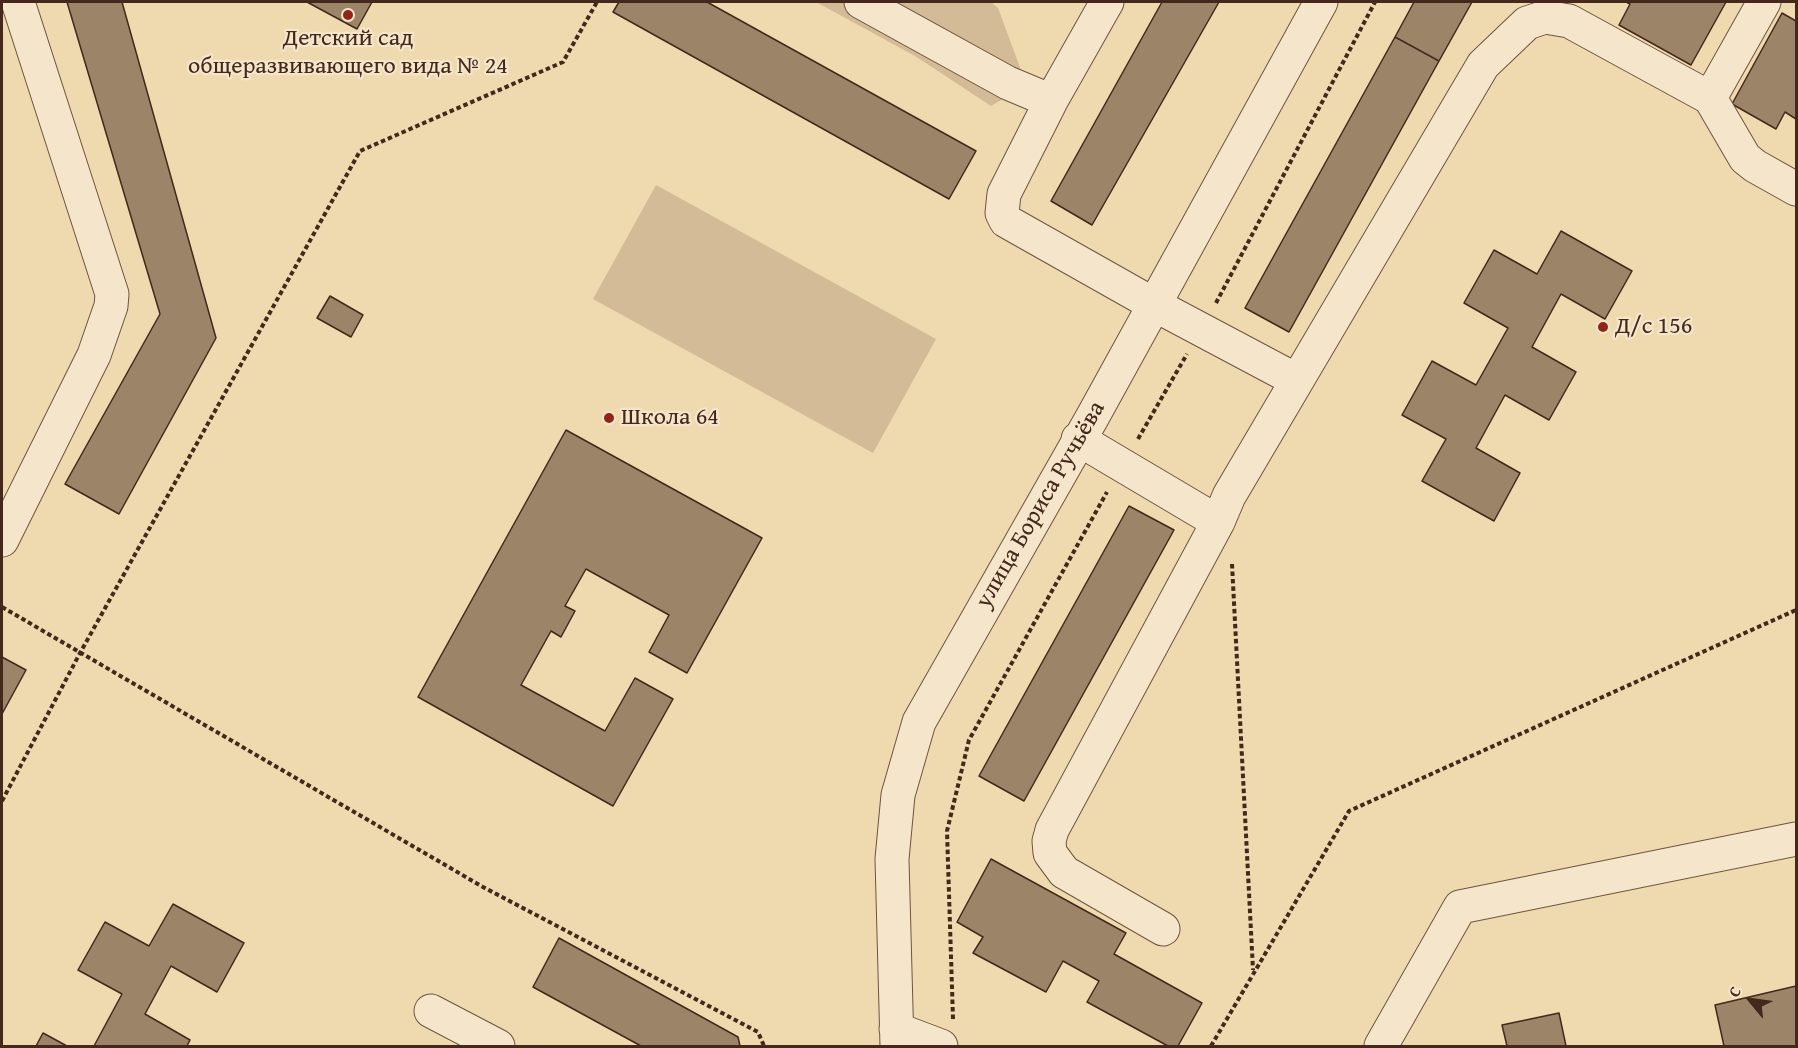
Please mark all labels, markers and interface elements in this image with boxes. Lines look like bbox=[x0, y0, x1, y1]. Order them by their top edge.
marker: Детский сад общеразвивающего вида № 24 bbox=[341, 8, 355, 22]
place label: Детский сад общеразвивающего вида № 24 bbox=[188, 25, 508, 81]
place label: Д/с 156 bbox=[1615, 313, 1692, 341]
marker: Д/с 156 bbox=[1596, 320, 1610, 334]
street label: улица Бориса Ручьёва bbox=[970, 396, 1112, 614]
place label: Школа 64 bbox=[621, 404, 719, 432]
marker: Школа 64 bbox=[602, 411, 616, 425]
north arrow bbox=[1720, 970, 1780, 1030]
text: С bbox=[1722, 982, 1747, 1001]

